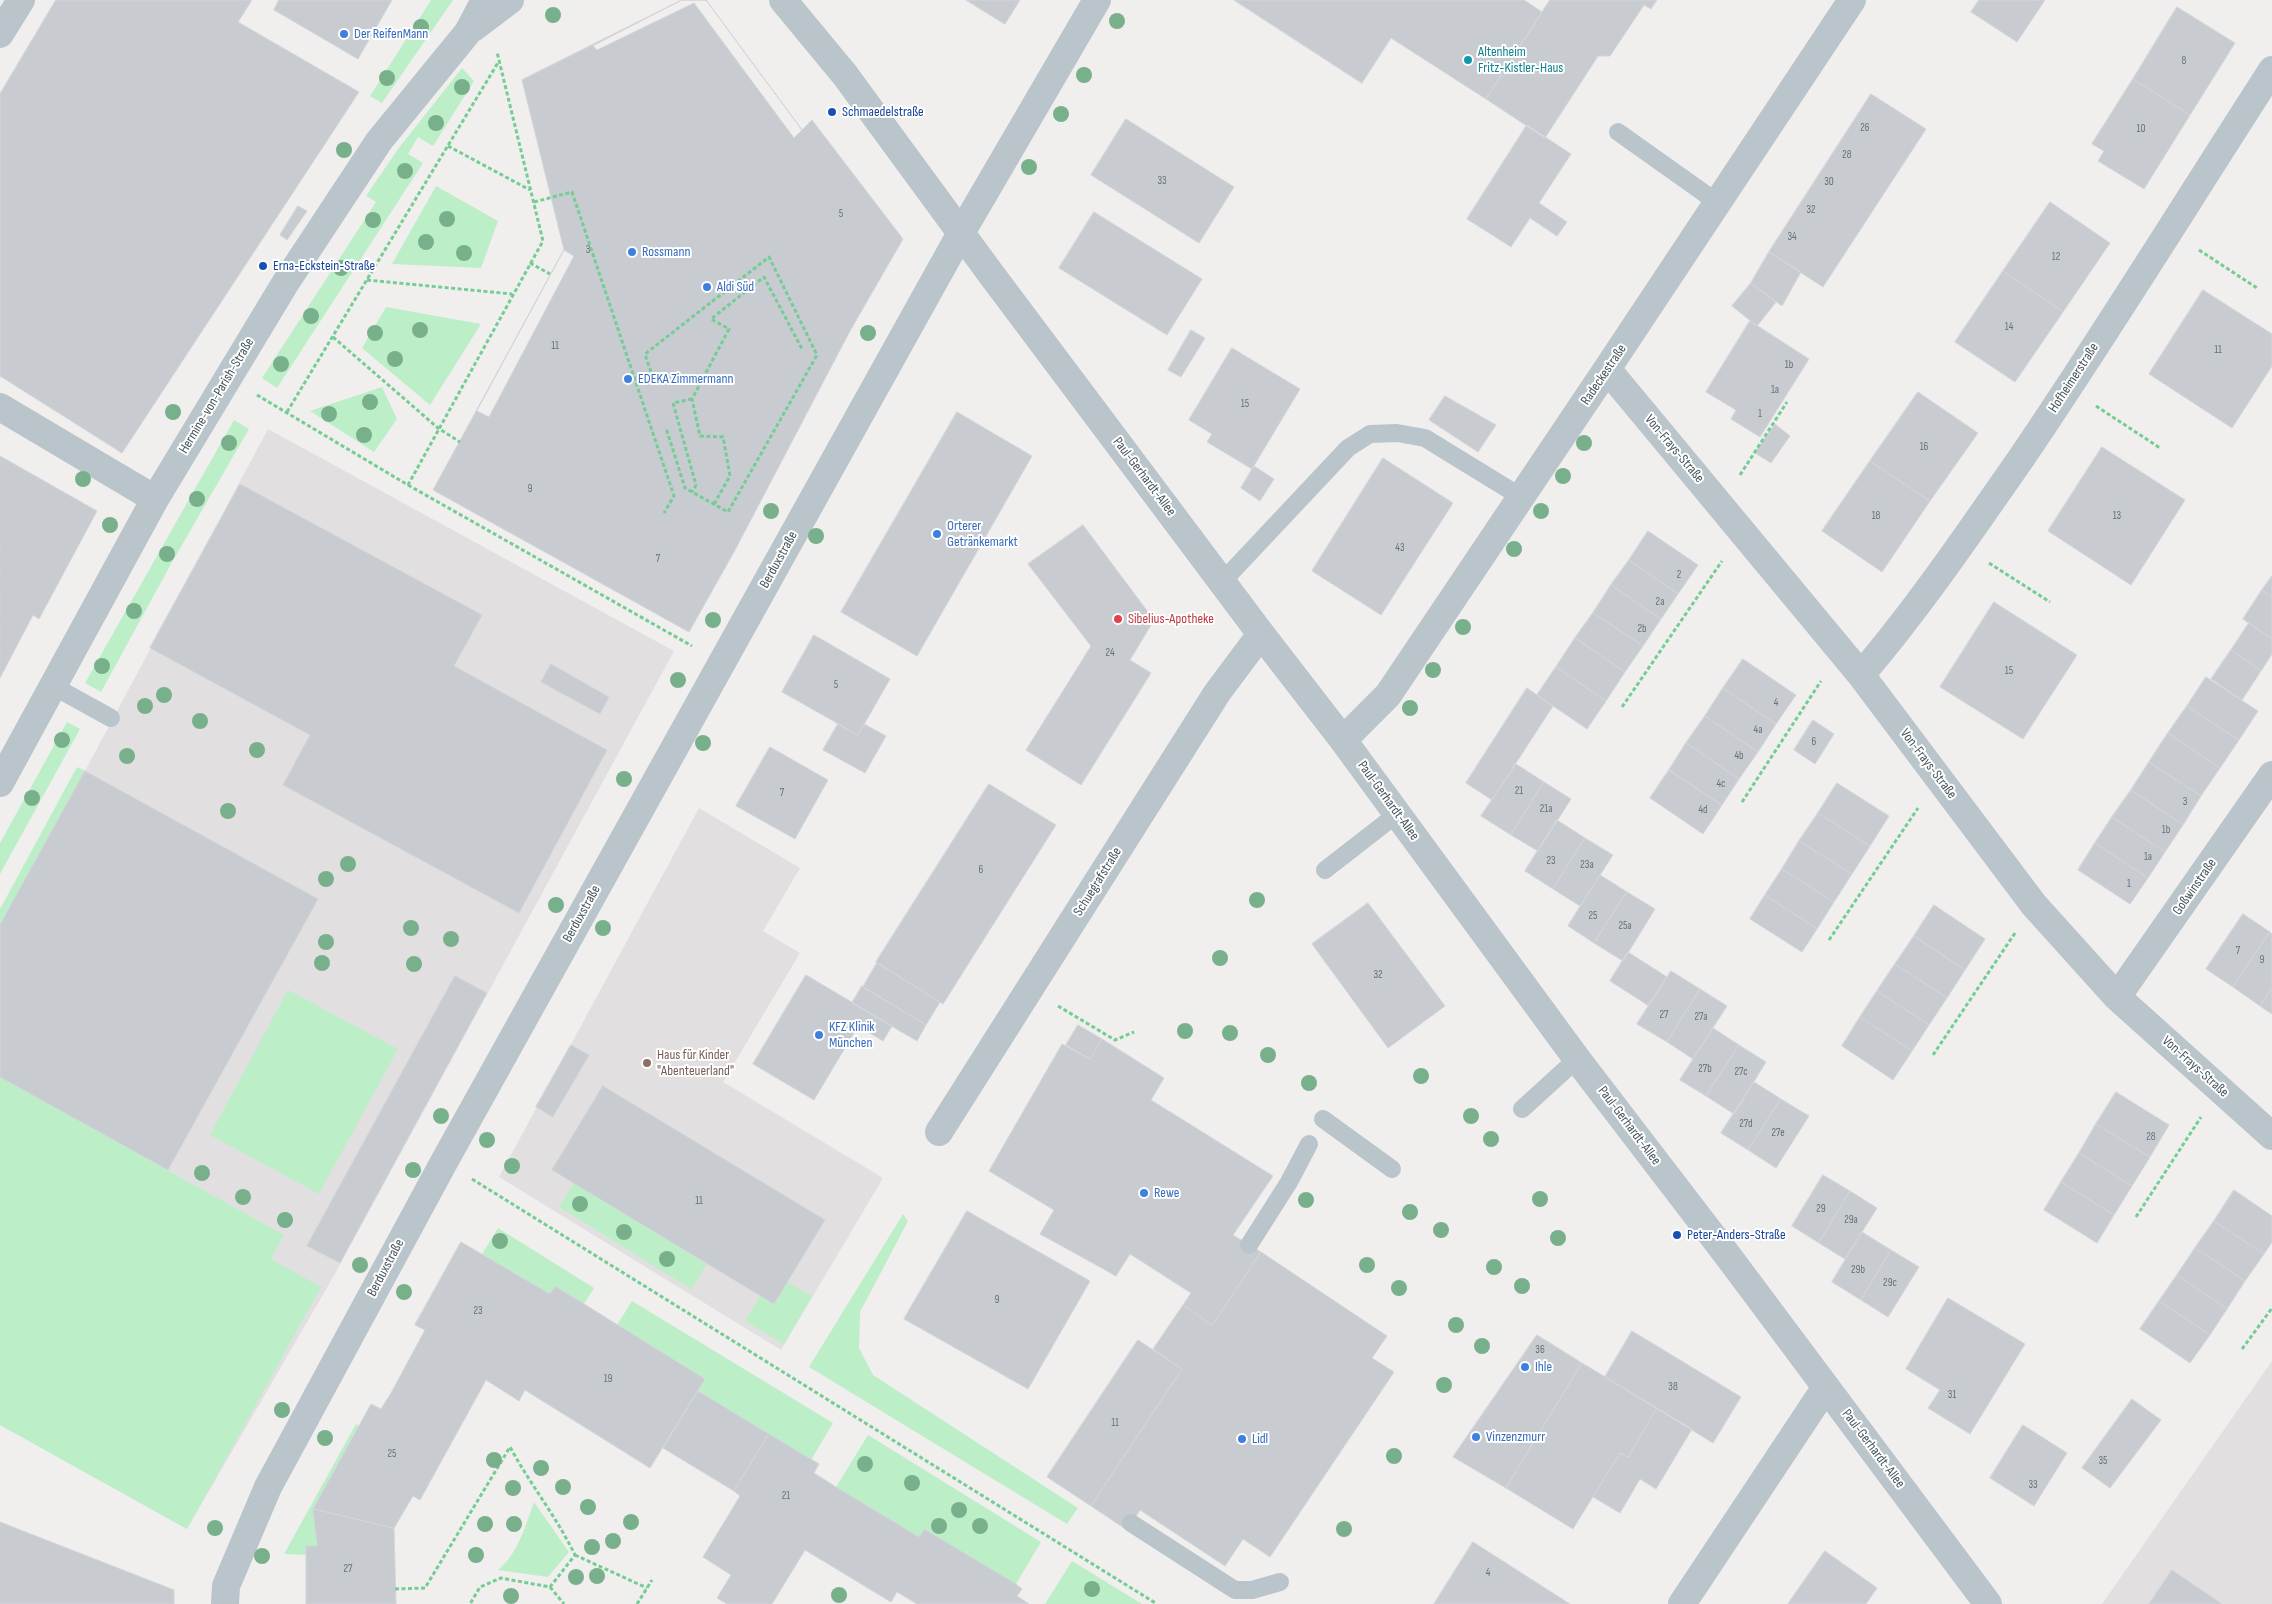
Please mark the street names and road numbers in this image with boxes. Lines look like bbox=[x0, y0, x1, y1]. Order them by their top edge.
street label: Hermine-von-Parish-Straße bbox=[176, 335, 258, 457]
street label: Hofheimerstraße bbox=[2045, 340, 2103, 416]
street label: Radeckestraße bbox=[1578, 342, 1630, 408]
street label: Von-Frays-Straße bbox=[1641, 412, 1707, 486]
street label: Paul-Gerhardt-Allee bbox=[1109, 434, 1179, 520]
street label: Berduxstraße bbox=[756, 529, 802, 591]
street label: Von-Frays-Straße bbox=[1896, 726, 1960, 802]
street label: Paul-Gerhardt-Allee bbox=[1354, 758, 1422, 844]
street label: Schuegrafstraße bbox=[1070, 845, 1126, 919]
street label: Goßwinstraße bbox=[2169, 856, 2221, 918]
street label: Berduxstraße bbox=[559, 883, 605, 945]
street label: Von-Frays-Straße bbox=[2158, 1033, 2232, 1101]
street label: Paul-Gerhardt-Allee bbox=[1594, 1083, 1664, 1169]
street label: Berduxstraße bbox=[364, 1236, 408, 1300]
street label: Paul-Gerhardt-Allee bbox=[1838, 1406, 1908, 1492]

